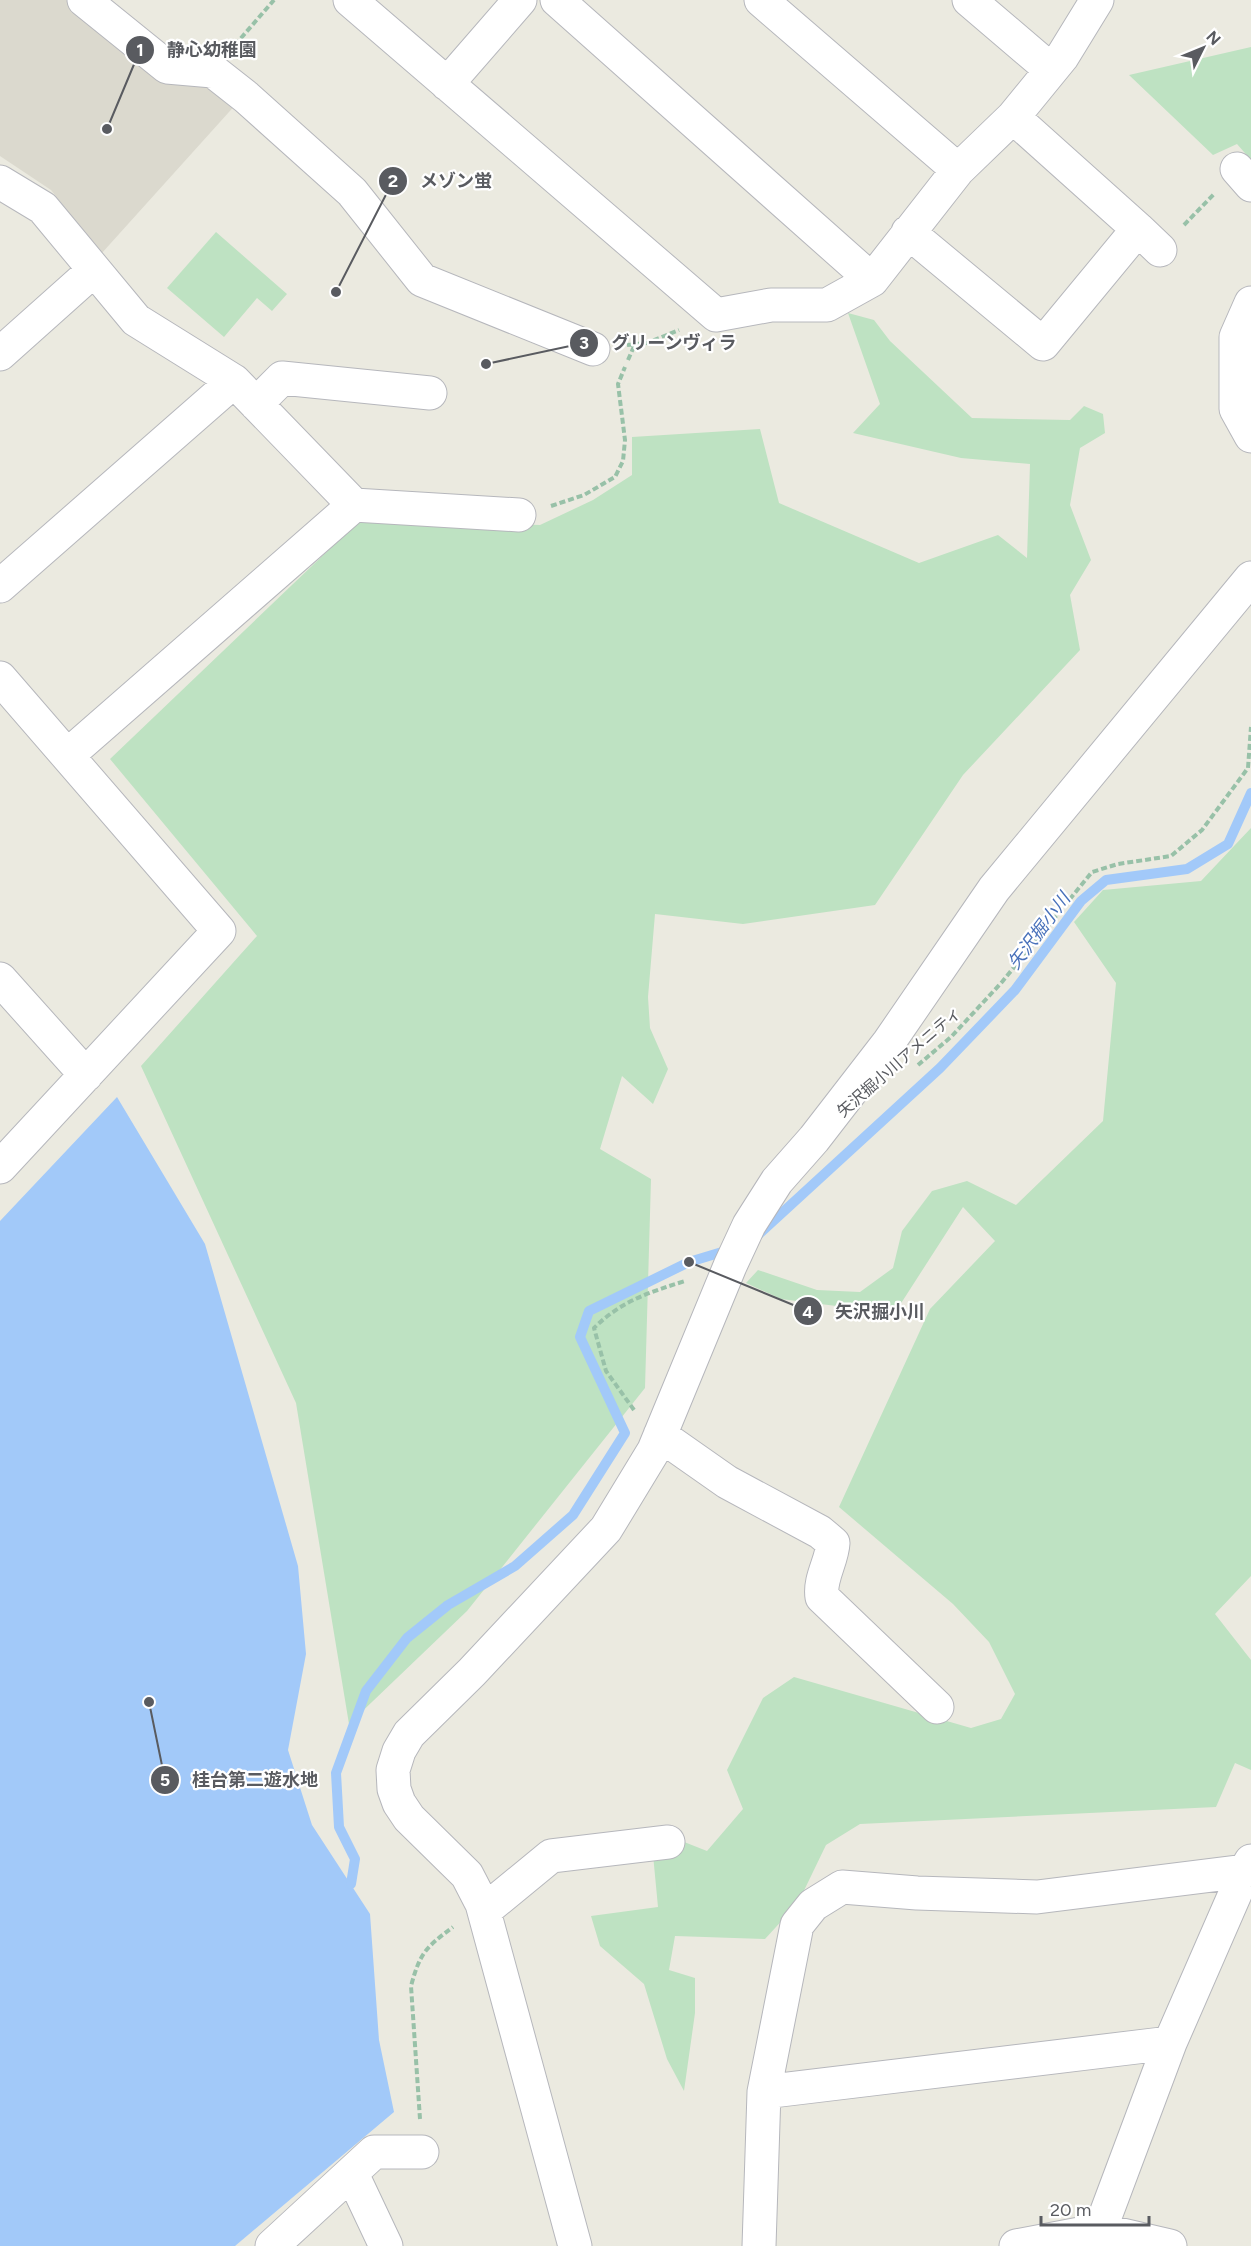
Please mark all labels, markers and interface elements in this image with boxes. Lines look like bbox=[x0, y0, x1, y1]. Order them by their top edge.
north arrow bbox=[1173, 18, 1233, 78]
text: N bbox=[1202, 27, 1225, 49]
callout: 静心幼稚園 bbox=[125, 32, 269, 68]
text: 1 bbox=[136, 39, 144, 61]
text: 静心幼稚園 bbox=[167, 39, 257, 61]
callout: メゾン蛍 bbox=[378, 163, 504, 199]
text: 2 bbox=[388, 170, 398, 192]
text: メゾン蛍 bbox=[420, 170, 492, 192]
callout: グリーンヴィラ bbox=[569, 325, 749, 361]
text: 3 bbox=[579, 332, 589, 354]
text: グリーンヴィラ bbox=[611, 332, 737, 354]
water label: 矢沢掘小川 bbox=[1003, 887, 1076, 974]
street label: 矢沢掘小川アメニティ bbox=[833, 1003, 965, 1121]
callout: 矢沢掘小川 bbox=[793, 1293, 937, 1329]
text: 4 bbox=[802, 1301, 814, 1323]
text: 矢沢掘小川 bbox=[835, 1301, 925, 1323]
callout: 桂台第二遊水地 bbox=[150, 1762, 330, 1798]
text: 5 bbox=[160, 1769, 170, 1791]
text: 桂台第二遊水地 bbox=[192, 1769, 318, 1791]
scale bar bbox=[1041, 2189, 1149, 2227]
text: 20 m bbox=[1050, 2199, 1091, 2221]

